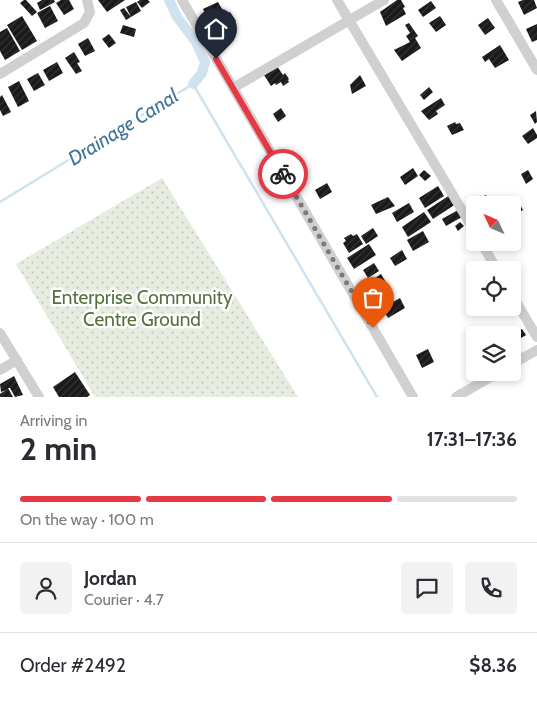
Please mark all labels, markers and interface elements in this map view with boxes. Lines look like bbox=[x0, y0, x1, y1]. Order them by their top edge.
pin bbox=[195, 8, 237, 59]
icon: home bbox=[202, 15, 230, 43]
water label: Drainage Canal bbox=[63, 83, 183, 170]
courier bbox=[258, 149, 308, 199]
icon: bike bbox=[269, 160, 297, 188]
north arrow bbox=[466, 196, 521, 251]
map controls bbox=[466, 196, 521, 381]
button: locate bbox=[466, 261, 521, 316]
pin bbox=[352, 277, 394, 328]
icon: bag bbox=[359, 284, 387, 312]
park label: Enterprise Community Centre Ground bbox=[51, 286, 233, 331]
button: layers bbox=[466, 326, 521, 381]
text: Arriving in bbox=[20, 411, 87, 430]
text: 17:31–17:36 bbox=[427, 428, 517, 451]
text: 2 min bbox=[20, 429, 97, 468]
text: On the way · 100 m bbox=[20, 510, 154, 529]
button: person bbox=[20, 562, 72, 614]
button: chat bbox=[401, 562, 453, 614]
button: phone bbox=[465, 562, 517, 614]
text: Jordan bbox=[84, 567, 137, 590]
text: Courier · 4.7 bbox=[84, 590, 164, 609]
text: Order #2492 bbox=[20, 654, 126, 677]
text: $8.36 bbox=[469, 654, 517, 677]

